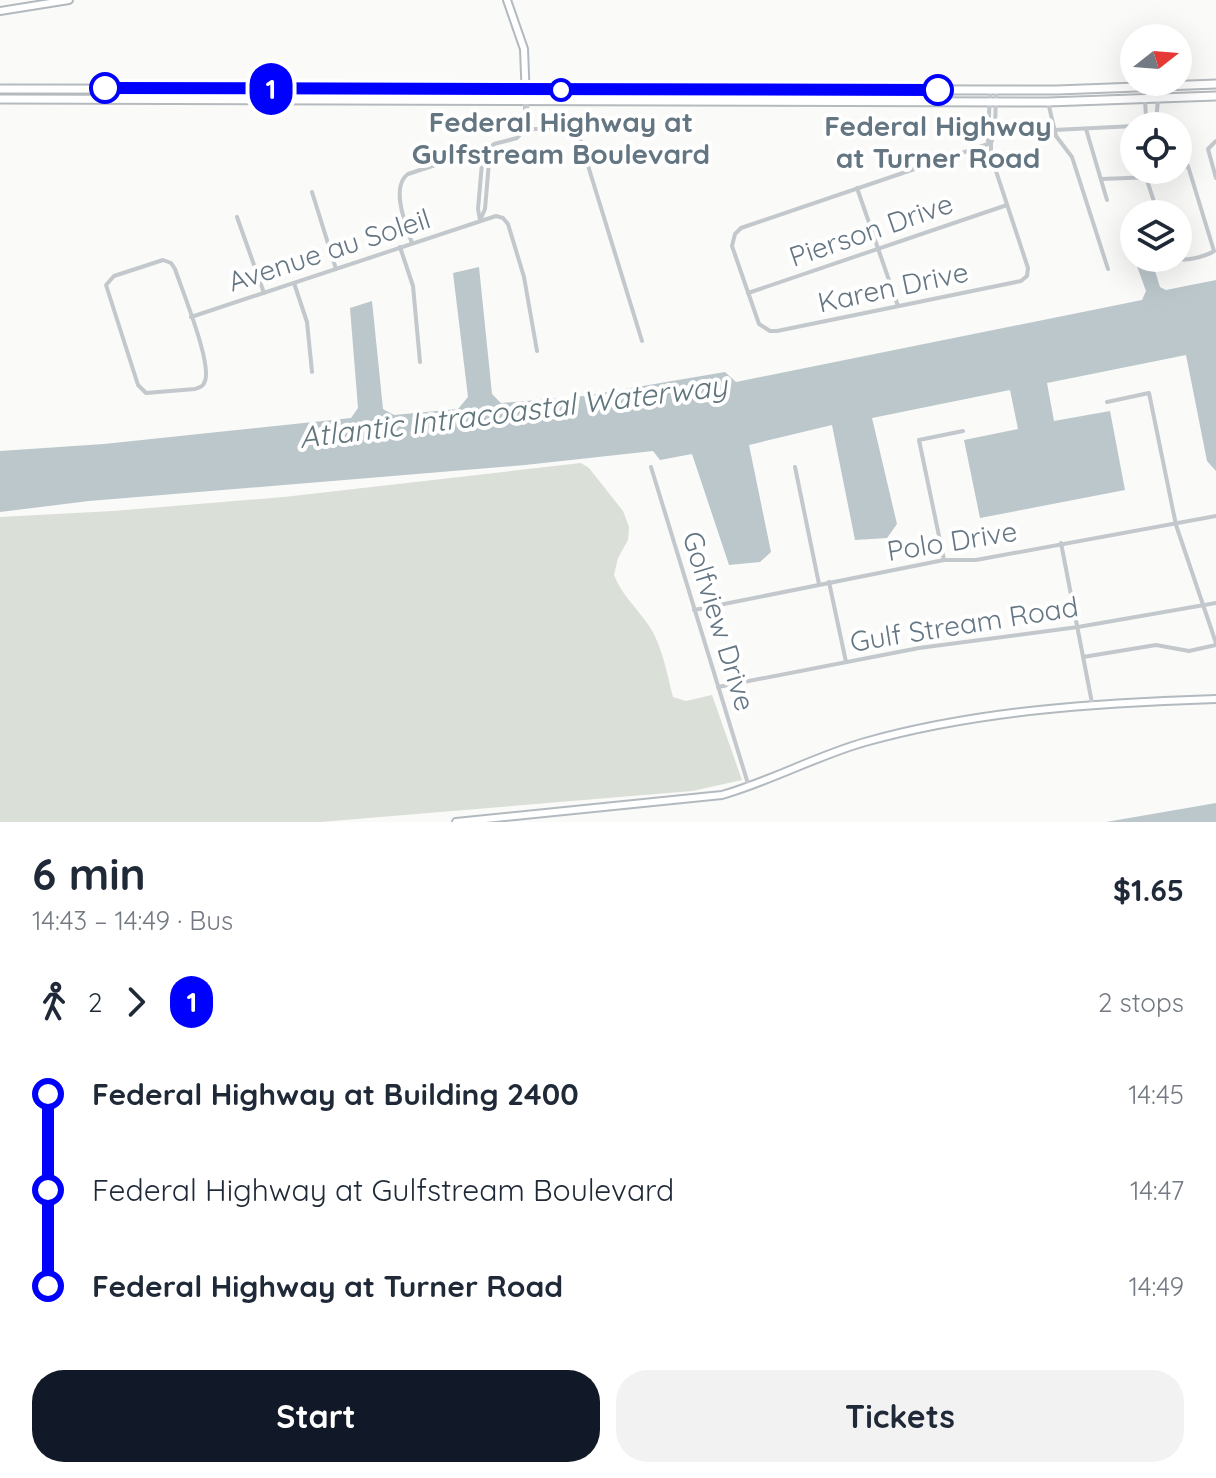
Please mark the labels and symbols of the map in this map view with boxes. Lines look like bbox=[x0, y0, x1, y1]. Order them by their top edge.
north arrow bbox=[1120, 24, 1192, 96]
line badge: 1 bbox=[245, 63, 297, 115]
unlabelled marker bbox=[90, 73, 120, 103]
marker: Federal Highway at Turner Road bbox=[923, 75, 953, 105]
marker: Federal Highway at Gulfstream Boulevard bbox=[550, 79, 572, 101]
place label: Federal Highway at Gulfstream Boulevard bbox=[412, 104, 710, 171]
place label: Federal Highway at Turner Road bbox=[824, 108, 1052, 175]
street label: Pierson Drive bbox=[785, 185, 957, 274]
street label: Avenue au Soleil bbox=[223, 200, 434, 299]
street label: Karen Drive bbox=[814, 253, 971, 320]
water label: Atlantic Intracoastal Waterway bbox=[297, 366, 731, 456]
street label: Polo Drive bbox=[884, 513, 1020, 568]
street label: Golfview Drive bbox=[676, 527, 763, 715]
street label: Gulf Stream Road bbox=[847, 588, 1080, 659]

